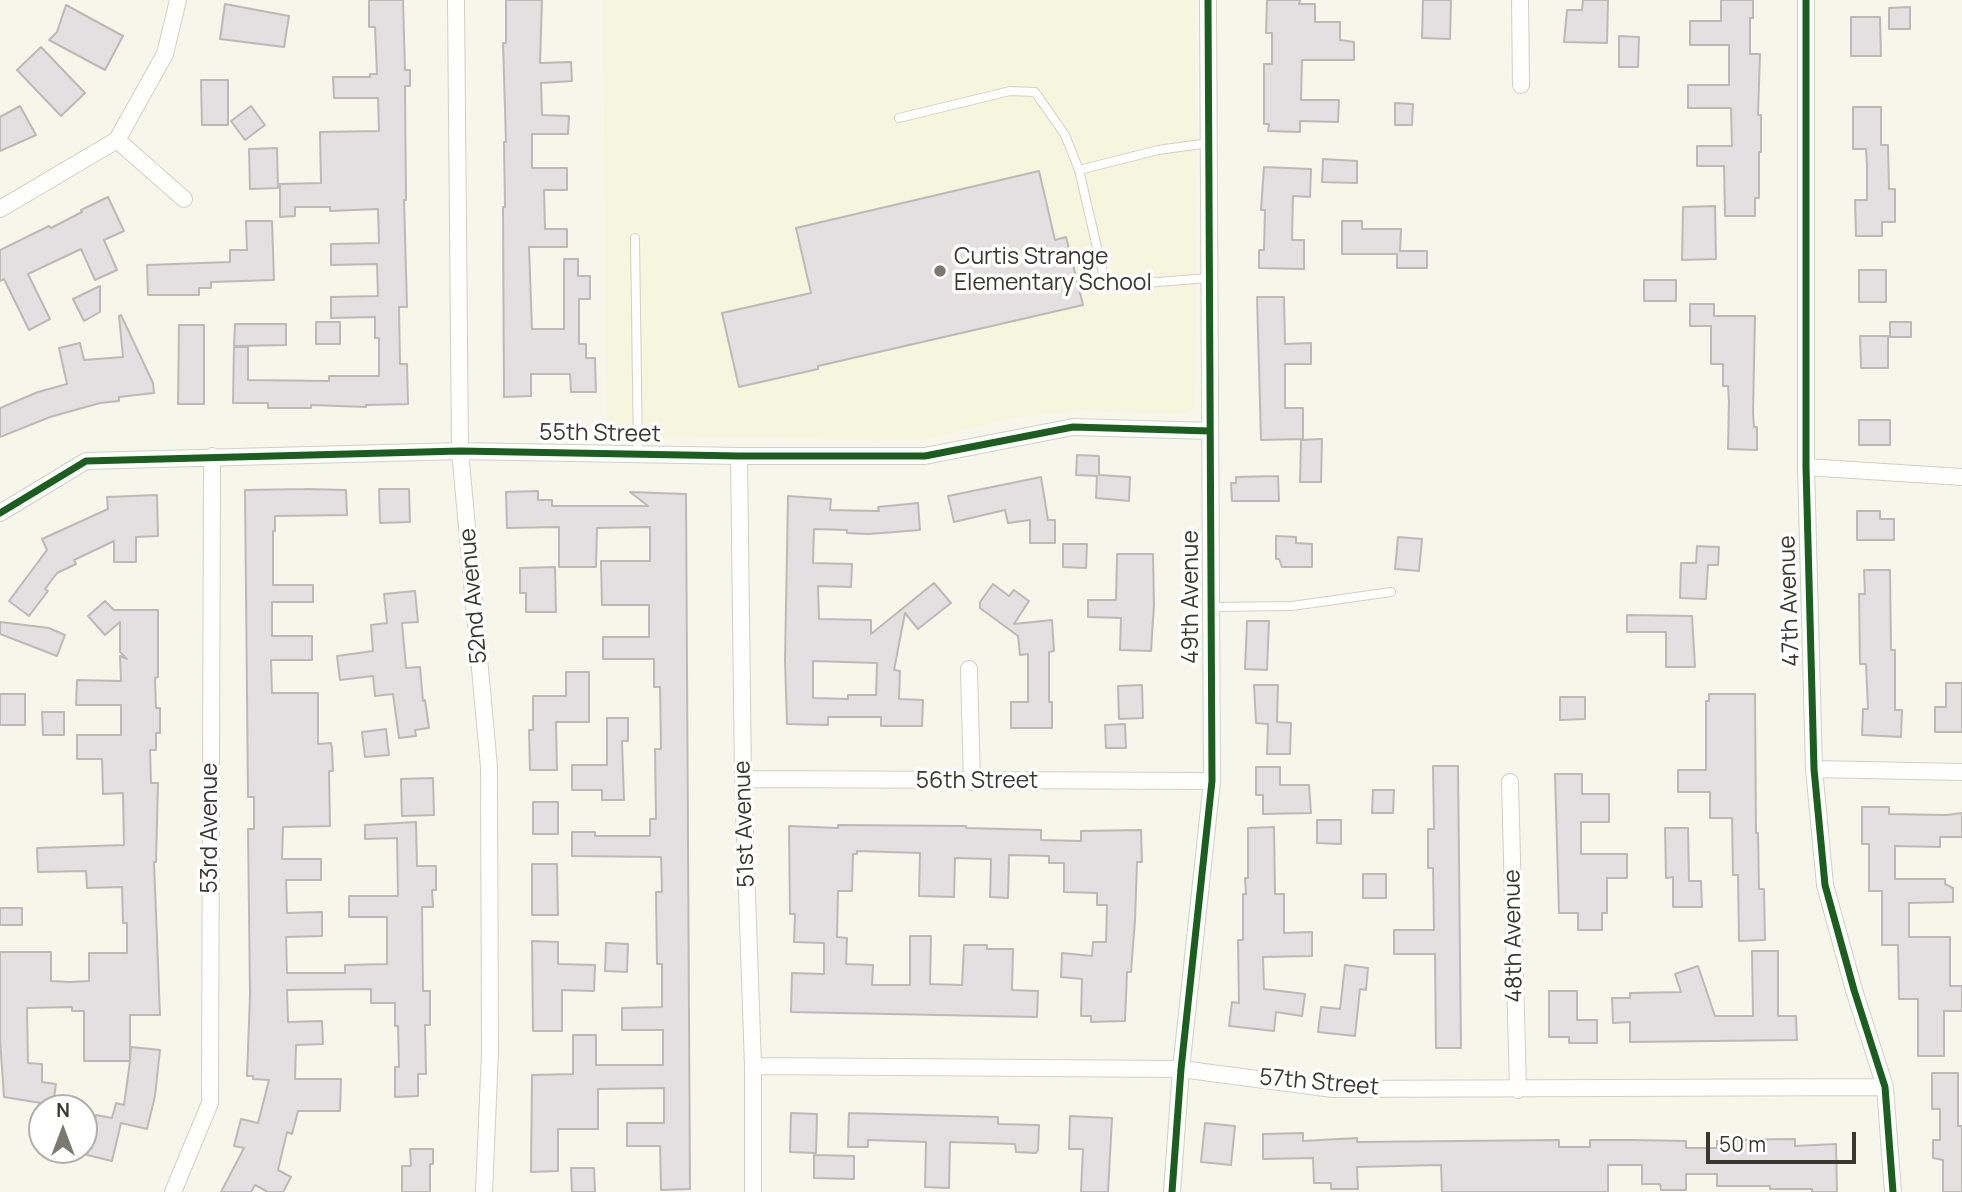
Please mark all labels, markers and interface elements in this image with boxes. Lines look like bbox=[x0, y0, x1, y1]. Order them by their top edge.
place label: Curtis Strange Elementary School bbox=[954, 244, 1152, 298]
marker: Curtis Strange Elementary School bbox=[932, 263, 948, 279]
street label: 55th Street bbox=[539, 419, 661, 449]
street label: 52nd Avenue bbox=[454, 527, 494, 665]
street label: 49th Avenue bbox=[1178, 530, 1206, 664]
street label: 47th Avenue bbox=[1774, 535, 1806, 667]
street label: 51st Avenue bbox=[729, 760, 761, 888]
street label: 53rd Avenue bbox=[197, 762, 225, 894]
street label: 56th Street bbox=[916, 768, 1038, 796]
street label: 48th Avenue bbox=[1499, 869, 1529, 1003]
street label: 57th Street bbox=[1258, 1064, 1380, 1102]
north arrow bbox=[28, 1094, 98, 1164]
text: N bbox=[56, 1097, 70, 1123]
scale bar bbox=[1710, 1118, 1860, 1162]
text: 50 m bbox=[1719, 1130, 1766, 1158]

